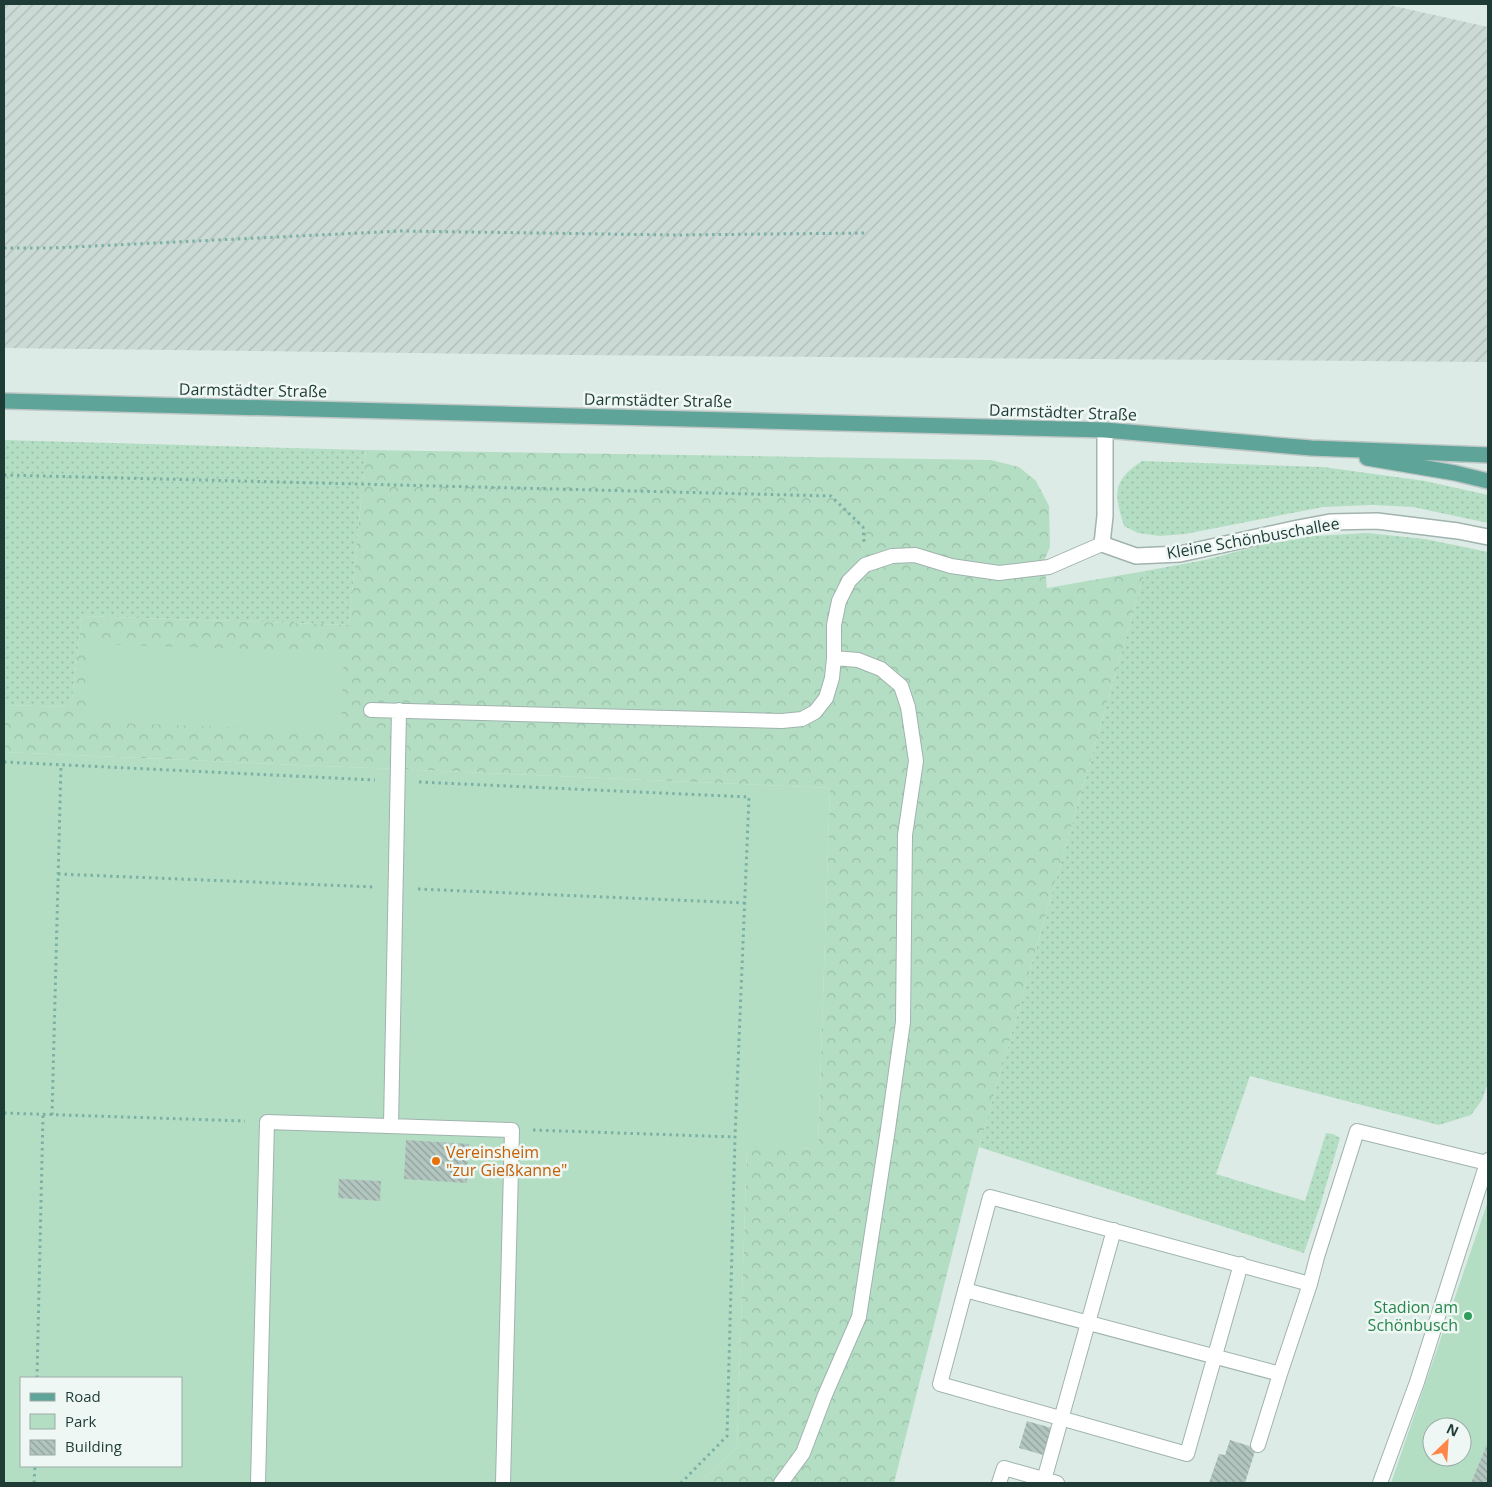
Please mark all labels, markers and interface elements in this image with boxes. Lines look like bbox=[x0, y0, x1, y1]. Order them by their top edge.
street label: Darmstädter Straße bbox=[179, 378, 327, 402]
street label: Darmstädter Straße bbox=[584, 388, 732, 412]
street label: Darmstädter Straße bbox=[989, 398, 1137, 426]
street label: Kleine Schönbuschallee bbox=[1165, 512, 1341, 564]
place label: Vereinsheim "zur Gießkanne" bbox=[446, 1141, 567, 1181]
marker: Vereinsheim "zur Gießkanne" bbox=[430, 1155, 442, 1167]
place label: Stadion am Schönbusch bbox=[1368, 1296, 1458, 1336]
marker: Stadion am Schönbusch bbox=[1462, 1310, 1474, 1322]
legend bbox=[20, 1377, 182, 1467]
text: Road bbox=[65, 1386, 101, 1406]
text: Park bbox=[65, 1411, 96, 1431]
north arrow bbox=[1422, 1417, 1472, 1467]
text: N bbox=[1444, 1419, 1462, 1441]
text: Building bbox=[65, 1436, 122, 1456]

